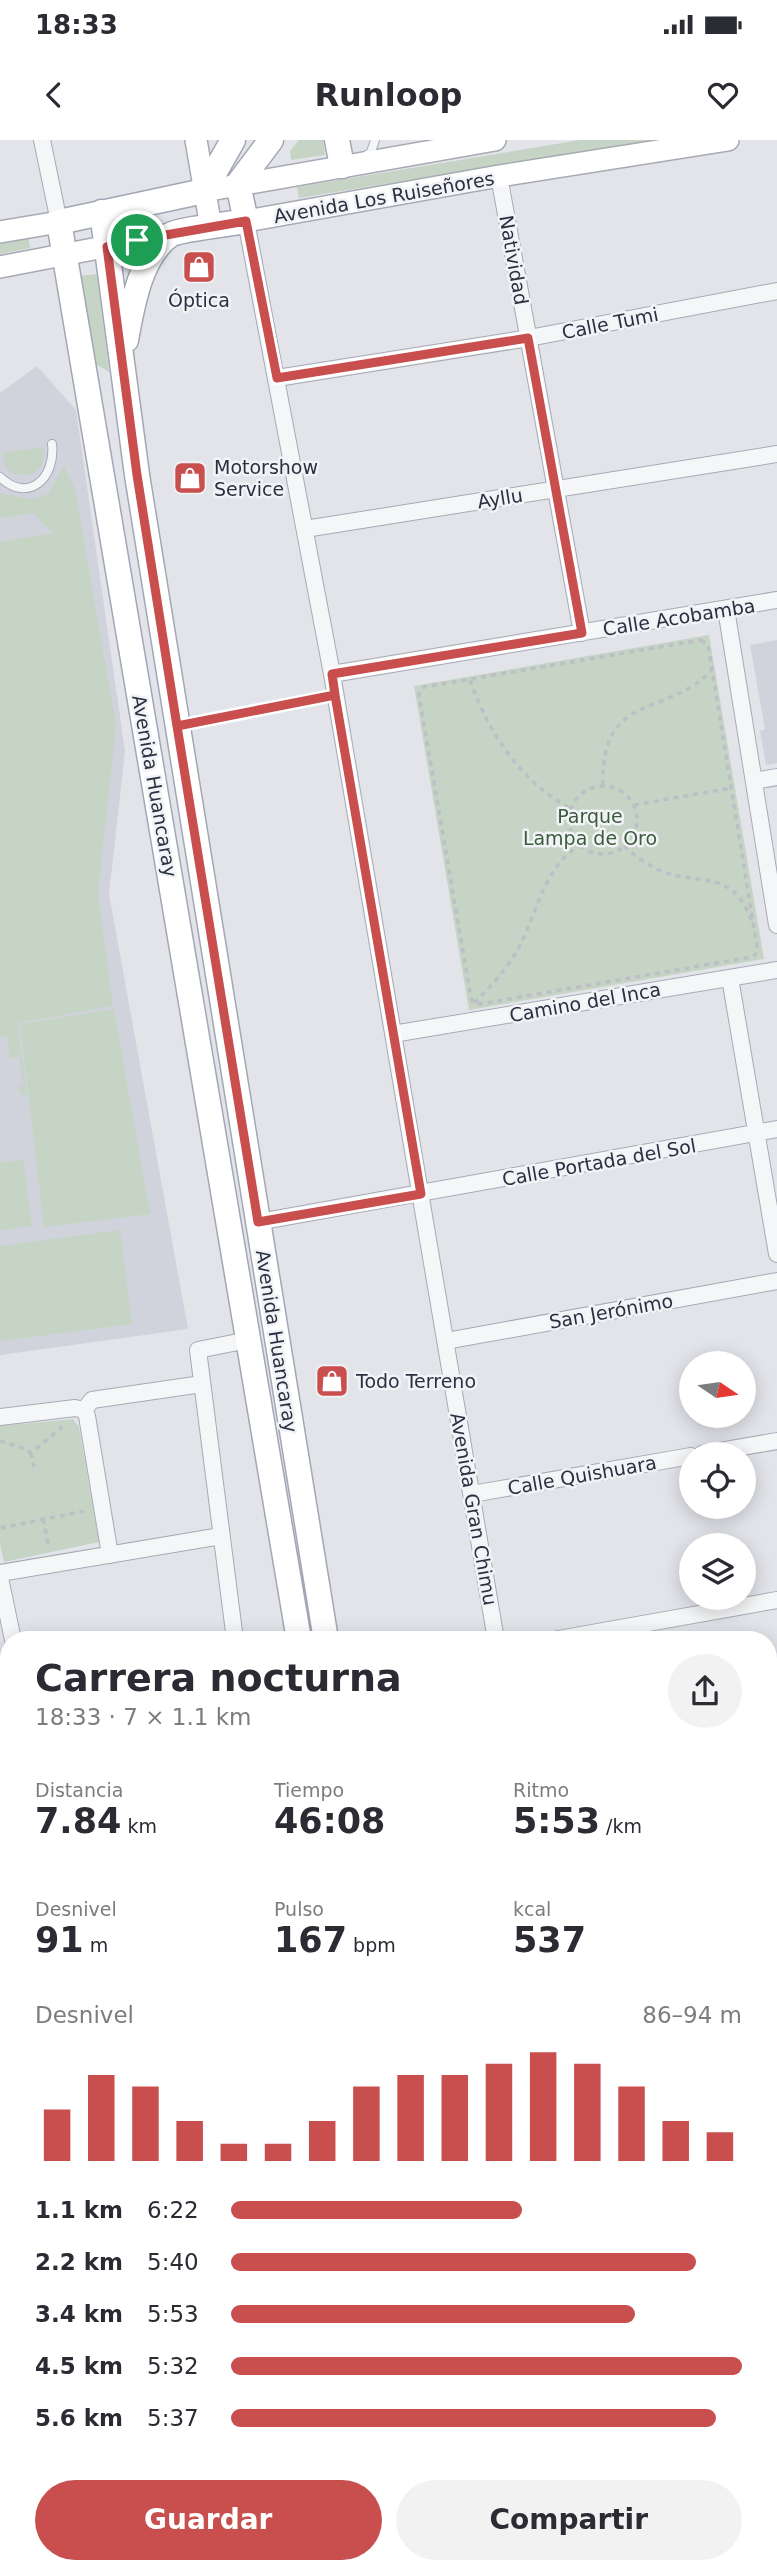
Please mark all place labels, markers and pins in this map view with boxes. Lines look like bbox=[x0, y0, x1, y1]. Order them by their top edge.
pin bbox=[107, 210, 167, 270]
shop icon: Óptica bbox=[180, 248, 218, 286]
place label: Óptica bbox=[168, 288, 230, 311]
place label: Motorshow Service bbox=[214, 456, 318, 500]
shop icon: Motorshow Service bbox=[171, 459, 209, 497]
shop icon: Todo Terreno bbox=[313, 1362, 351, 1400]
place label: Todo Terreno bbox=[355, 1370, 476, 1392]

